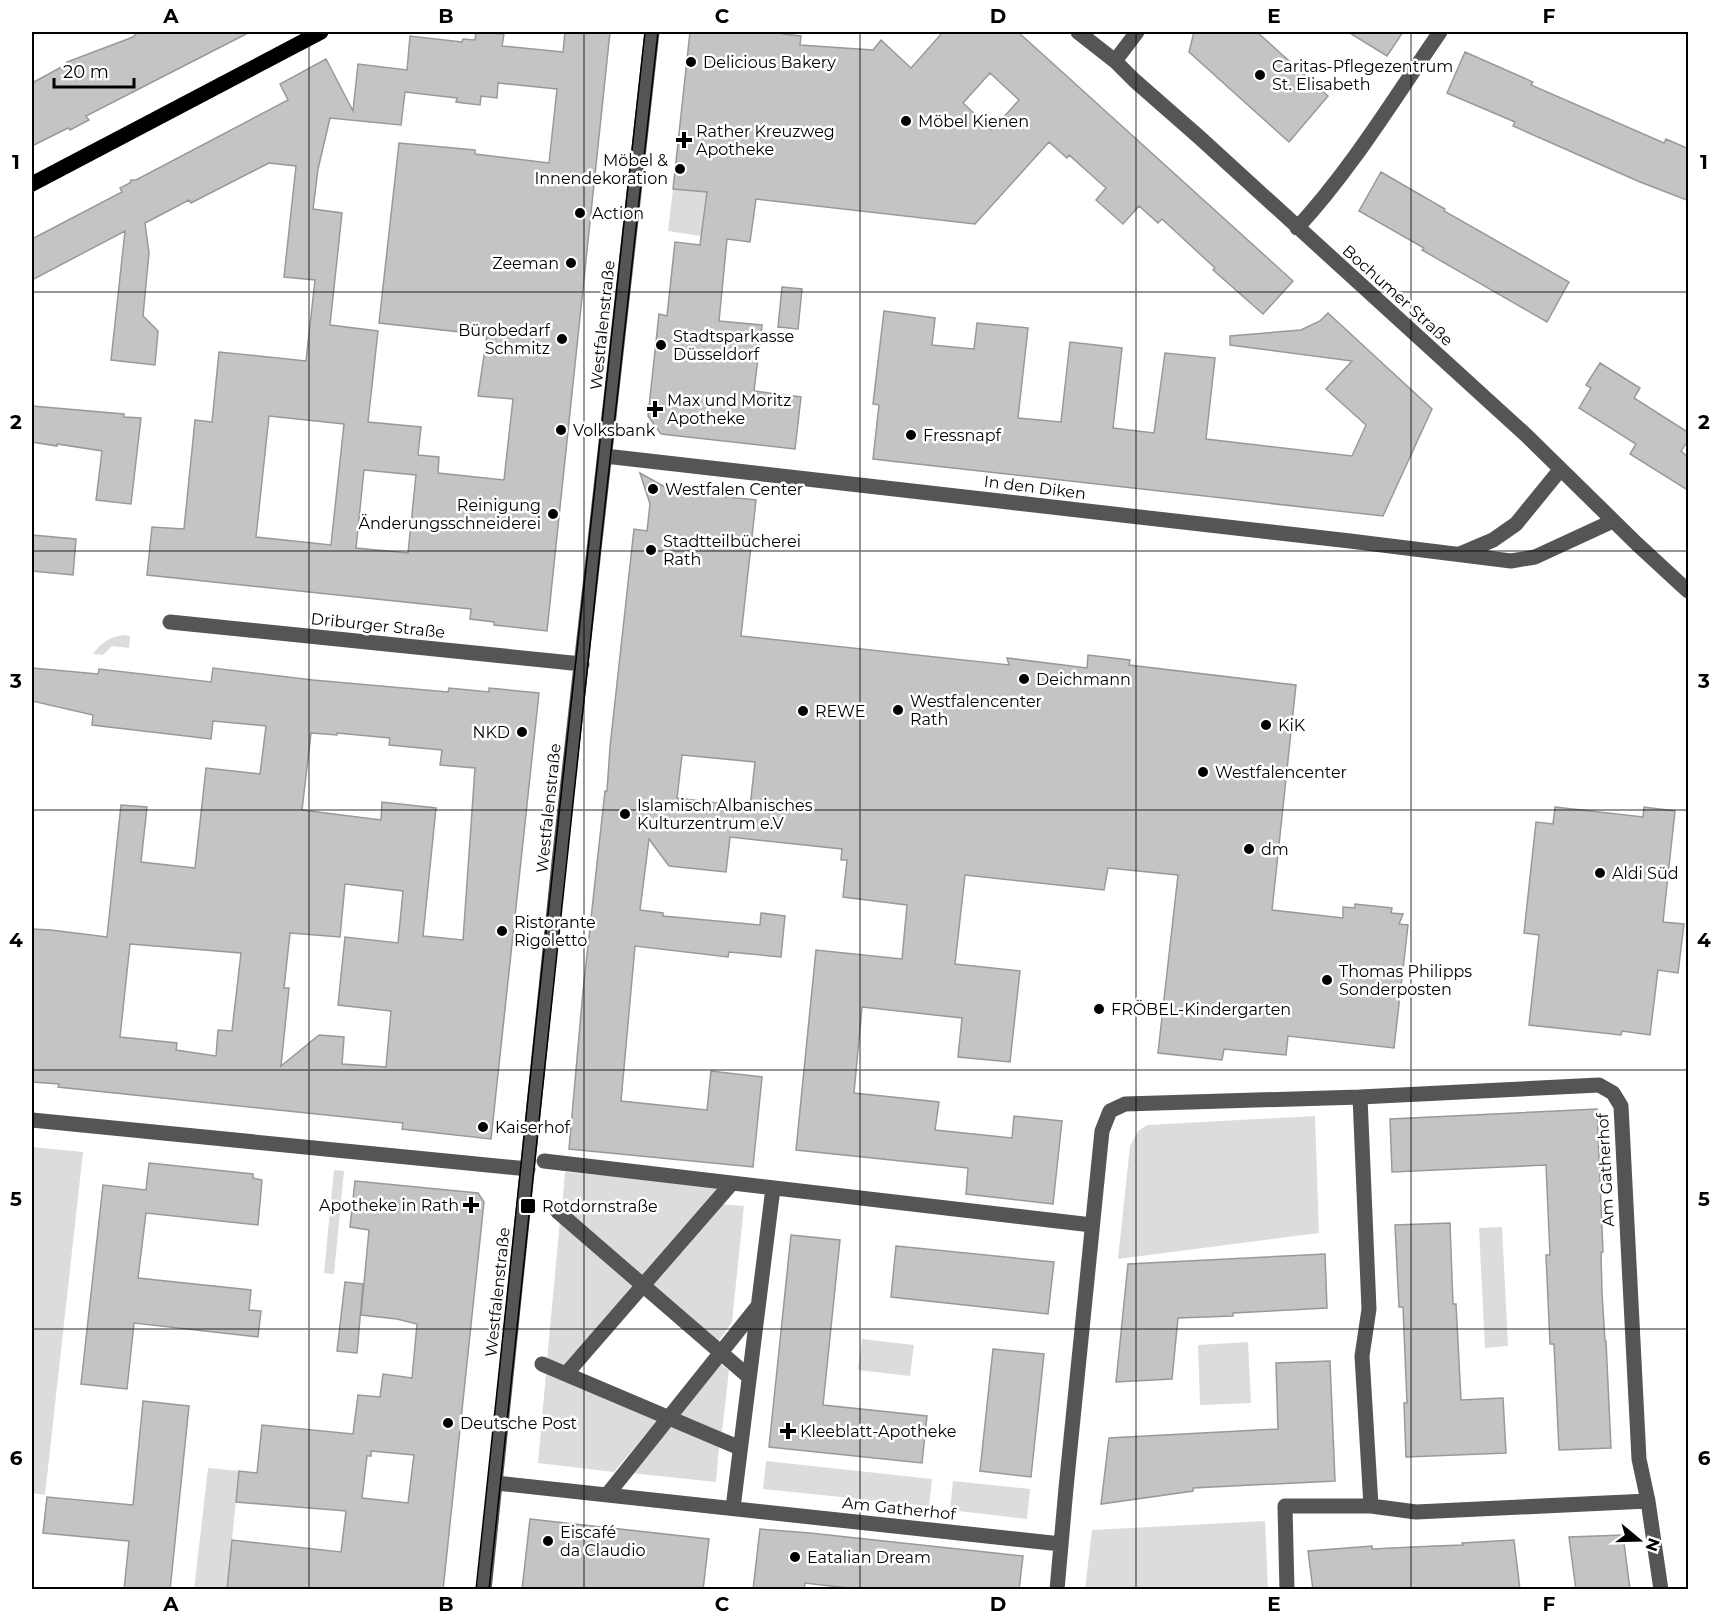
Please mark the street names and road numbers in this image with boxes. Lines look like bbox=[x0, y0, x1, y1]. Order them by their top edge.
street label: Bochumer Straße bbox=[1339, 241, 1457, 350]
street label: Westfalenstraße bbox=[586, 259, 619, 391]
street label: In den Diken bbox=[983, 472, 1087, 503]
street label: Driburger Straße bbox=[310, 609, 446, 642]
street label: Westfalenstraße bbox=[532, 742, 565, 874]
street label: Am Gatherhof bbox=[1593, 1112, 1618, 1227]
street label: Westfalenstraße bbox=[481, 1226, 514, 1358]
street label: Am Gatherhof bbox=[841, 1493, 957, 1524]

